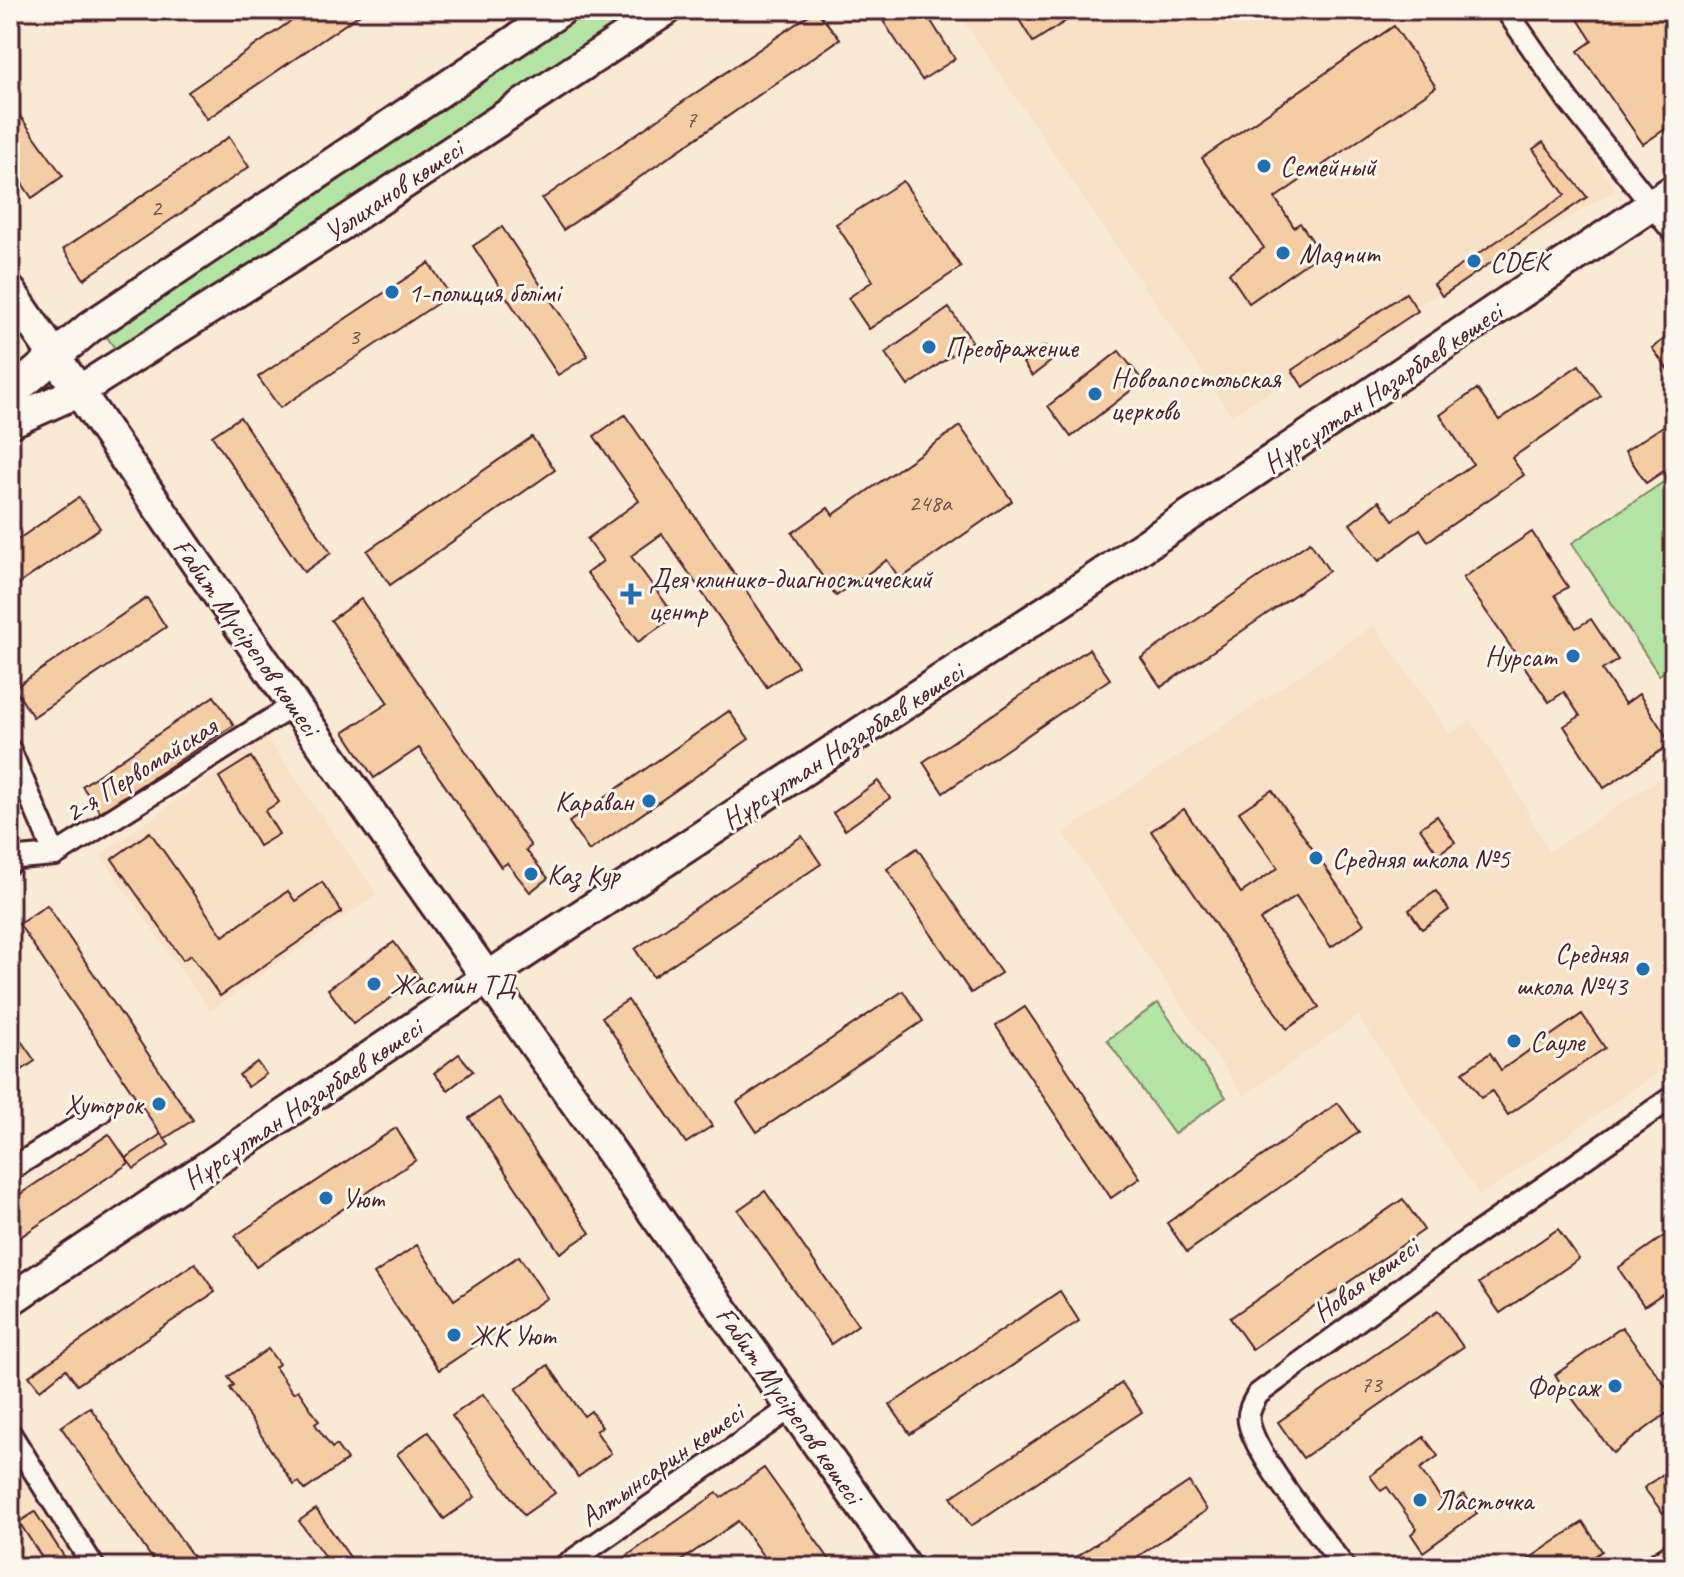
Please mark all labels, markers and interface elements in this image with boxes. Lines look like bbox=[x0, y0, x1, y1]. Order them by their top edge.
house number: 7 bbox=[686, 104, 698, 134]
street label: Уәлиханов көшесі bbox=[317, 129, 473, 250]
place label: Семейный bbox=[1280, 149, 1377, 184]
marker: Семейный bbox=[1255, 157, 1273, 175]
house number: 2 bbox=[151, 193, 164, 223]
place label: Magnum bbox=[1299, 236, 1381, 271]
marker: Magnum bbox=[1274, 244, 1292, 262]
place label: CDEK bbox=[1490, 244, 1552, 279]
marker: CDEK bbox=[1465, 252, 1483, 270]
place label: 1-полиция болiмi bbox=[408, 275, 564, 310]
marker: 1-полиция болiмi bbox=[383, 283, 401, 301]
street label: Нұрсұлтан Назарбаев көшесі bbox=[1256, 292, 1512, 481]
house number: 3 bbox=[349, 321, 362, 351]
place label: Преображение bbox=[945, 330, 1080, 365]
marker: Преображение bbox=[920, 338, 938, 356]
place label: Новоапостольская церковь bbox=[1111, 361, 1282, 428]
marker: Новоапостольская церковь bbox=[1086, 385, 1104, 403]
house number: 248а bbox=[909, 488, 953, 518]
street label: Ғабит Мүсірепов көшесі bbox=[165, 530, 330, 745]
place label: Дея клинико-диагностический центр bbox=[649, 561, 933, 628]
marker: Дея клинико-диагностический центр bbox=[620, 583, 642, 605]
place label: Нурсат bbox=[1485, 639, 1558, 674]
marker: Нурсат bbox=[1564, 647, 1582, 665]
street label: Нұрсұлтан Назарбаев көшесі bbox=[715, 652, 973, 838]
street label: 2-я Первомайская bbox=[58, 708, 225, 830]
place label: Караван bbox=[555, 784, 635, 819]
marker: Караван bbox=[640, 792, 658, 810]
place label: Средняя школа №5 bbox=[1332, 841, 1511, 876]
marker: Средняя школа №5 bbox=[1307, 849, 1325, 867]
place label: Каз Кур bbox=[547, 857, 621, 893]
marker: Каз Кур bbox=[522, 865, 540, 883]
place label: Средняя школа №43 bbox=[1516, 936, 1629, 1003]
marker: Средняя школа №43 bbox=[1634, 960, 1652, 978]
place label: Жасмин ТД bbox=[390, 967, 517, 1002]
marker: Жасмин ТД bbox=[365, 975, 383, 993]
street label: Нұрсұлтан Назарбаев көшесі bbox=[176, 1008, 432, 1197]
place label: Сауле bbox=[1530, 1024, 1586, 1059]
marker: Сауле bbox=[1505, 1032, 1523, 1050]
place label: Хуторок bbox=[65, 1087, 145, 1122]
marker: Хуторок bbox=[150, 1095, 168, 1113]
place label: Уют bbox=[342, 1181, 385, 1216]
marker: Уют bbox=[317, 1189, 335, 1207]
street label: Новая көшесі bbox=[1305, 1227, 1428, 1330]
street label: Ғабит Мүсірепов көшесі bbox=[708, 1298, 873, 1513]
place label: ЖК Уют bbox=[470, 1318, 557, 1353]
marker: ЖК Уют bbox=[445, 1326, 463, 1344]
house number: 73 bbox=[1360, 1369, 1384, 1399]
place label: Форсаж bbox=[1527, 1369, 1602, 1404]
marker: Форсаж bbox=[1606, 1377, 1624, 1395]
street label: Алтынсарин көшесі bbox=[573, 1393, 753, 1534]
place label: Ласточка bbox=[1436, 1483, 1536, 1518]
marker: Ласточка bbox=[1411, 1491, 1429, 1509]

